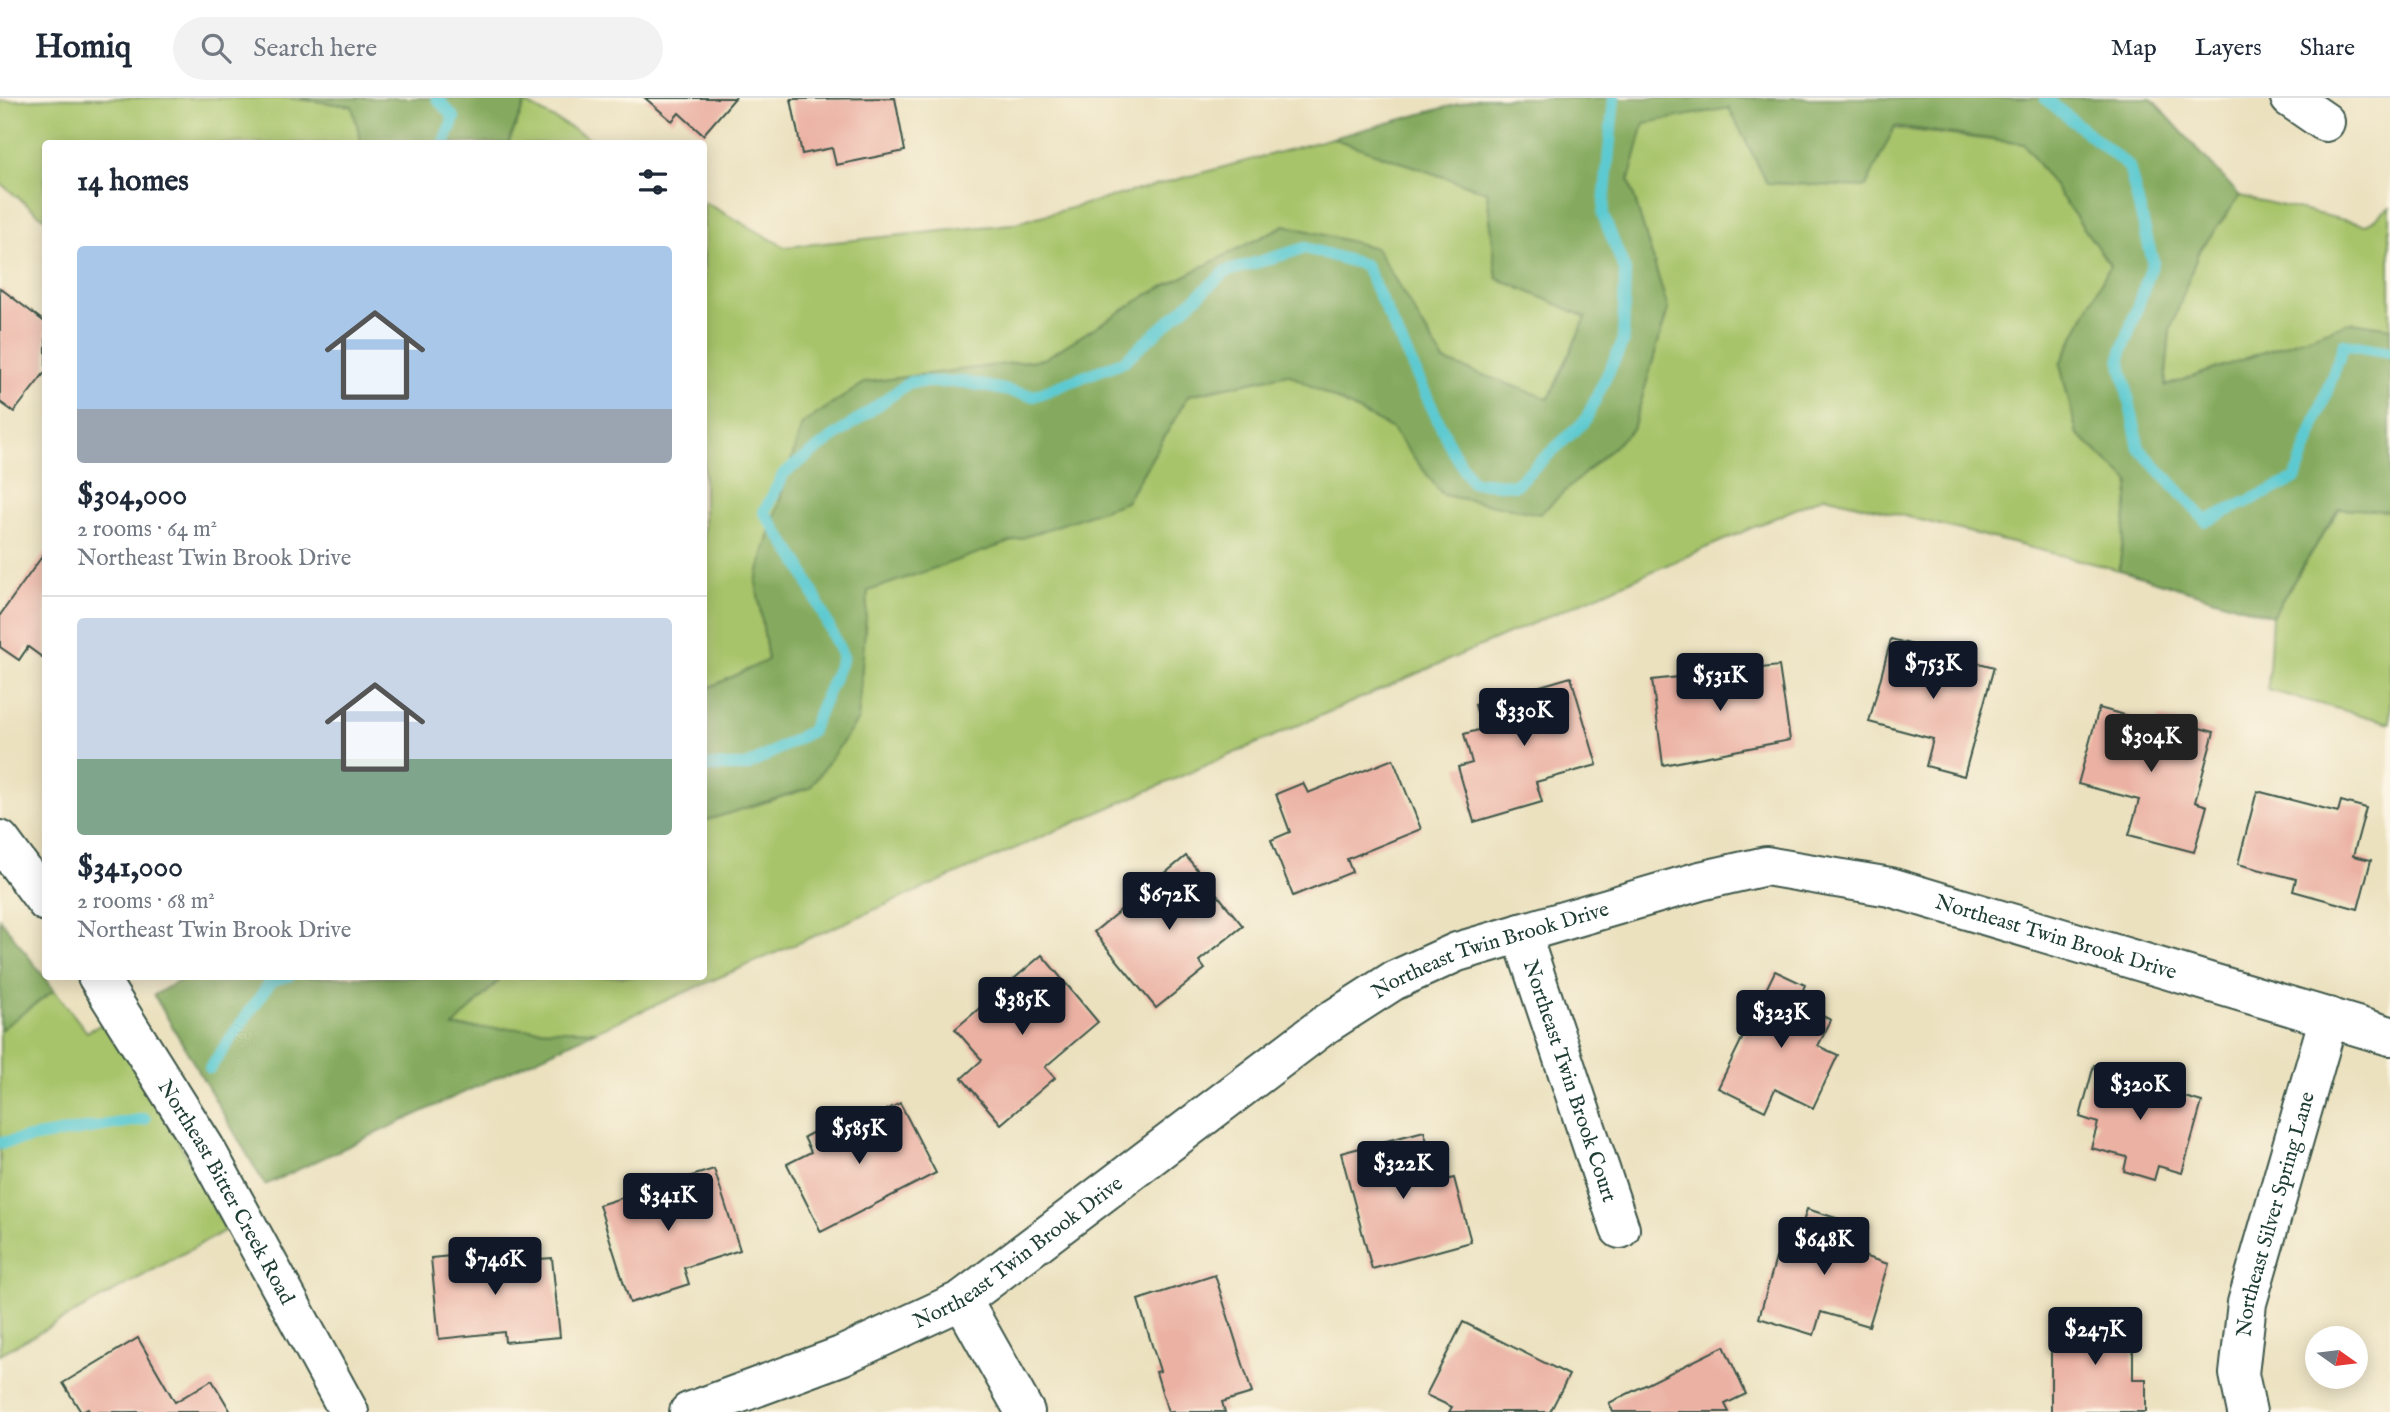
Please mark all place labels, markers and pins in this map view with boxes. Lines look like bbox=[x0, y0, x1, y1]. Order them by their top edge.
pin: $753K bbox=[1884, 642, 1982, 701]
pin: $531K bbox=[1671, 654, 1769, 713]
pin: $330K bbox=[1475, 688, 1573, 748]
pin: $304K bbox=[2102, 714, 2200, 774]
pin: $672K bbox=[1120, 872, 1218, 932]
pin: $385K bbox=[973, 978, 1071, 1037]
pin: $323K bbox=[1732, 990, 1830, 1050]
pin: $320K bbox=[2091, 1062, 2189, 1122]
pin: $585K bbox=[810, 1107, 908, 1166]
pin: $322K bbox=[1354, 1142, 1452, 1201]
pin: $341K bbox=[619, 1174, 717, 1233]
pin: $648K bbox=[1775, 1218, 1873, 1277]
pin: $746K bbox=[446, 1238, 544, 1297]
pin: $247K bbox=[2046, 1308, 2144, 1367]

